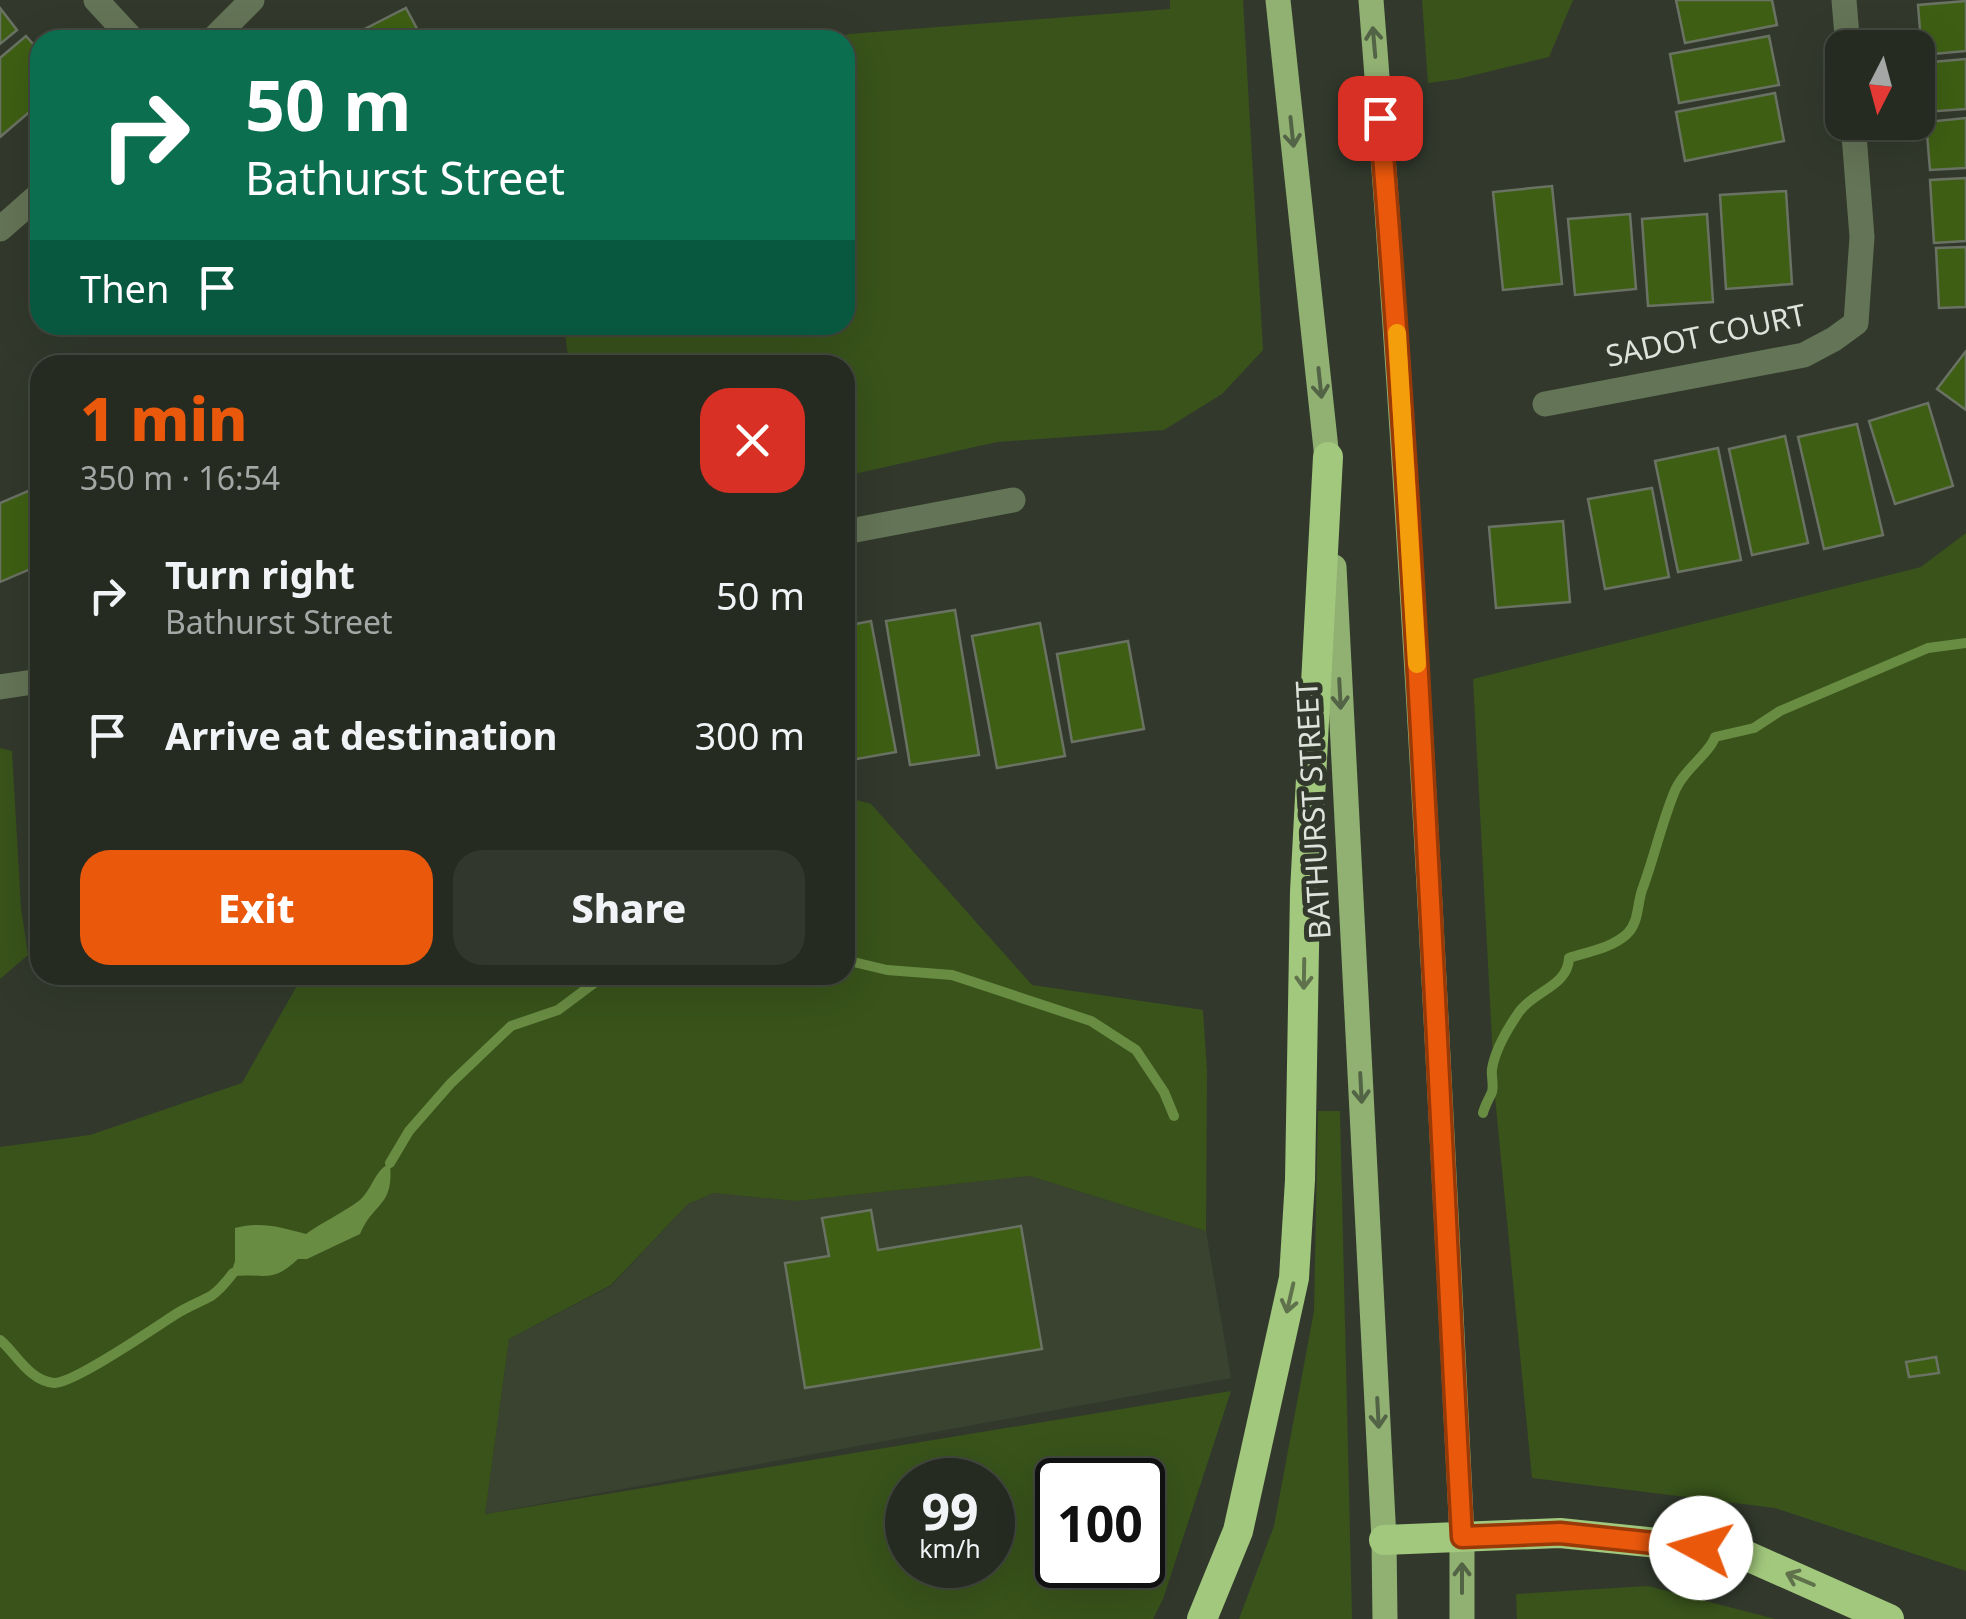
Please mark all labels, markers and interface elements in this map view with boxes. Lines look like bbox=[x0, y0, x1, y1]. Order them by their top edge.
one-way arrow bbox=[1364, 26, 1383, 59]
north arrow bbox=[1825, 30, 1935, 140]
map controls bbox=[1825, 30, 1935, 140]
text: 50 m bbox=[245, 56, 412, 152]
icon: right bbox=[80, 70, 210, 200]
pin bbox=[1338, 76, 1423, 161]
icon: arrive bbox=[1353, 91, 1408, 146]
one-way arrow bbox=[1283, 115, 1302, 147]
text: Bathurst Street bbox=[245, 147, 565, 208]
icon: arrive bbox=[190, 260, 245, 315]
text: Then bbox=[80, 262, 170, 314]
street label: SADOT COURT bbox=[1602, 293, 1810, 376]
one-way arrow bbox=[1311, 366, 1330, 399]
text: 1 min bbox=[80, 377, 248, 459]
button: close bbox=[700, 388, 805, 493]
text: 350 m · 16:54 bbox=[80, 456, 280, 499]
text: Turn right bbox=[165, 548, 355, 600]
icon: right bbox=[80, 568, 135, 623]
text: 50 m bbox=[716, 569, 805, 621]
text: Bathurst Street bbox=[165, 600, 393, 643]
one-way arrow bbox=[1331, 677, 1350, 709]
street label: BATHURST STREET bbox=[1285, 679, 1340, 940]
icon: arrive bbox=[80, 708, 135, 763]
text: Arrive at destination bbox=[165, 709, 557, 761]
text: 300 m bbox=[694, 709, 805, 761]
button: Exit bbox=[80, 850, 433, 965]
button: Share bbox=[453, 850, 805, 965]
one-way arrow bbox=[1294, 957, 1313, 989]
one-way arrow bbox=[1352, 1072, 1371, 1104]
one-way arrow bbox=[1279, 1281, 1298, 1313]
one-way arrow bbox=[1368, 1396, 1387, 1428]
speed limit sign: 100 bbox=[1035, 1458, 1165, 1588]
text: 99 bbox=[921, 1477, 979, 1545]
position arrow bbox=[1649, 1496, 1753, 1600]
text: km/h bbox=[919, 1531, 981, 1565]
one-way arrow bbox=[1452, 1563, 1472, 1596]
one-way arrow bbox=[1786, 1569, 1816, 1587]

